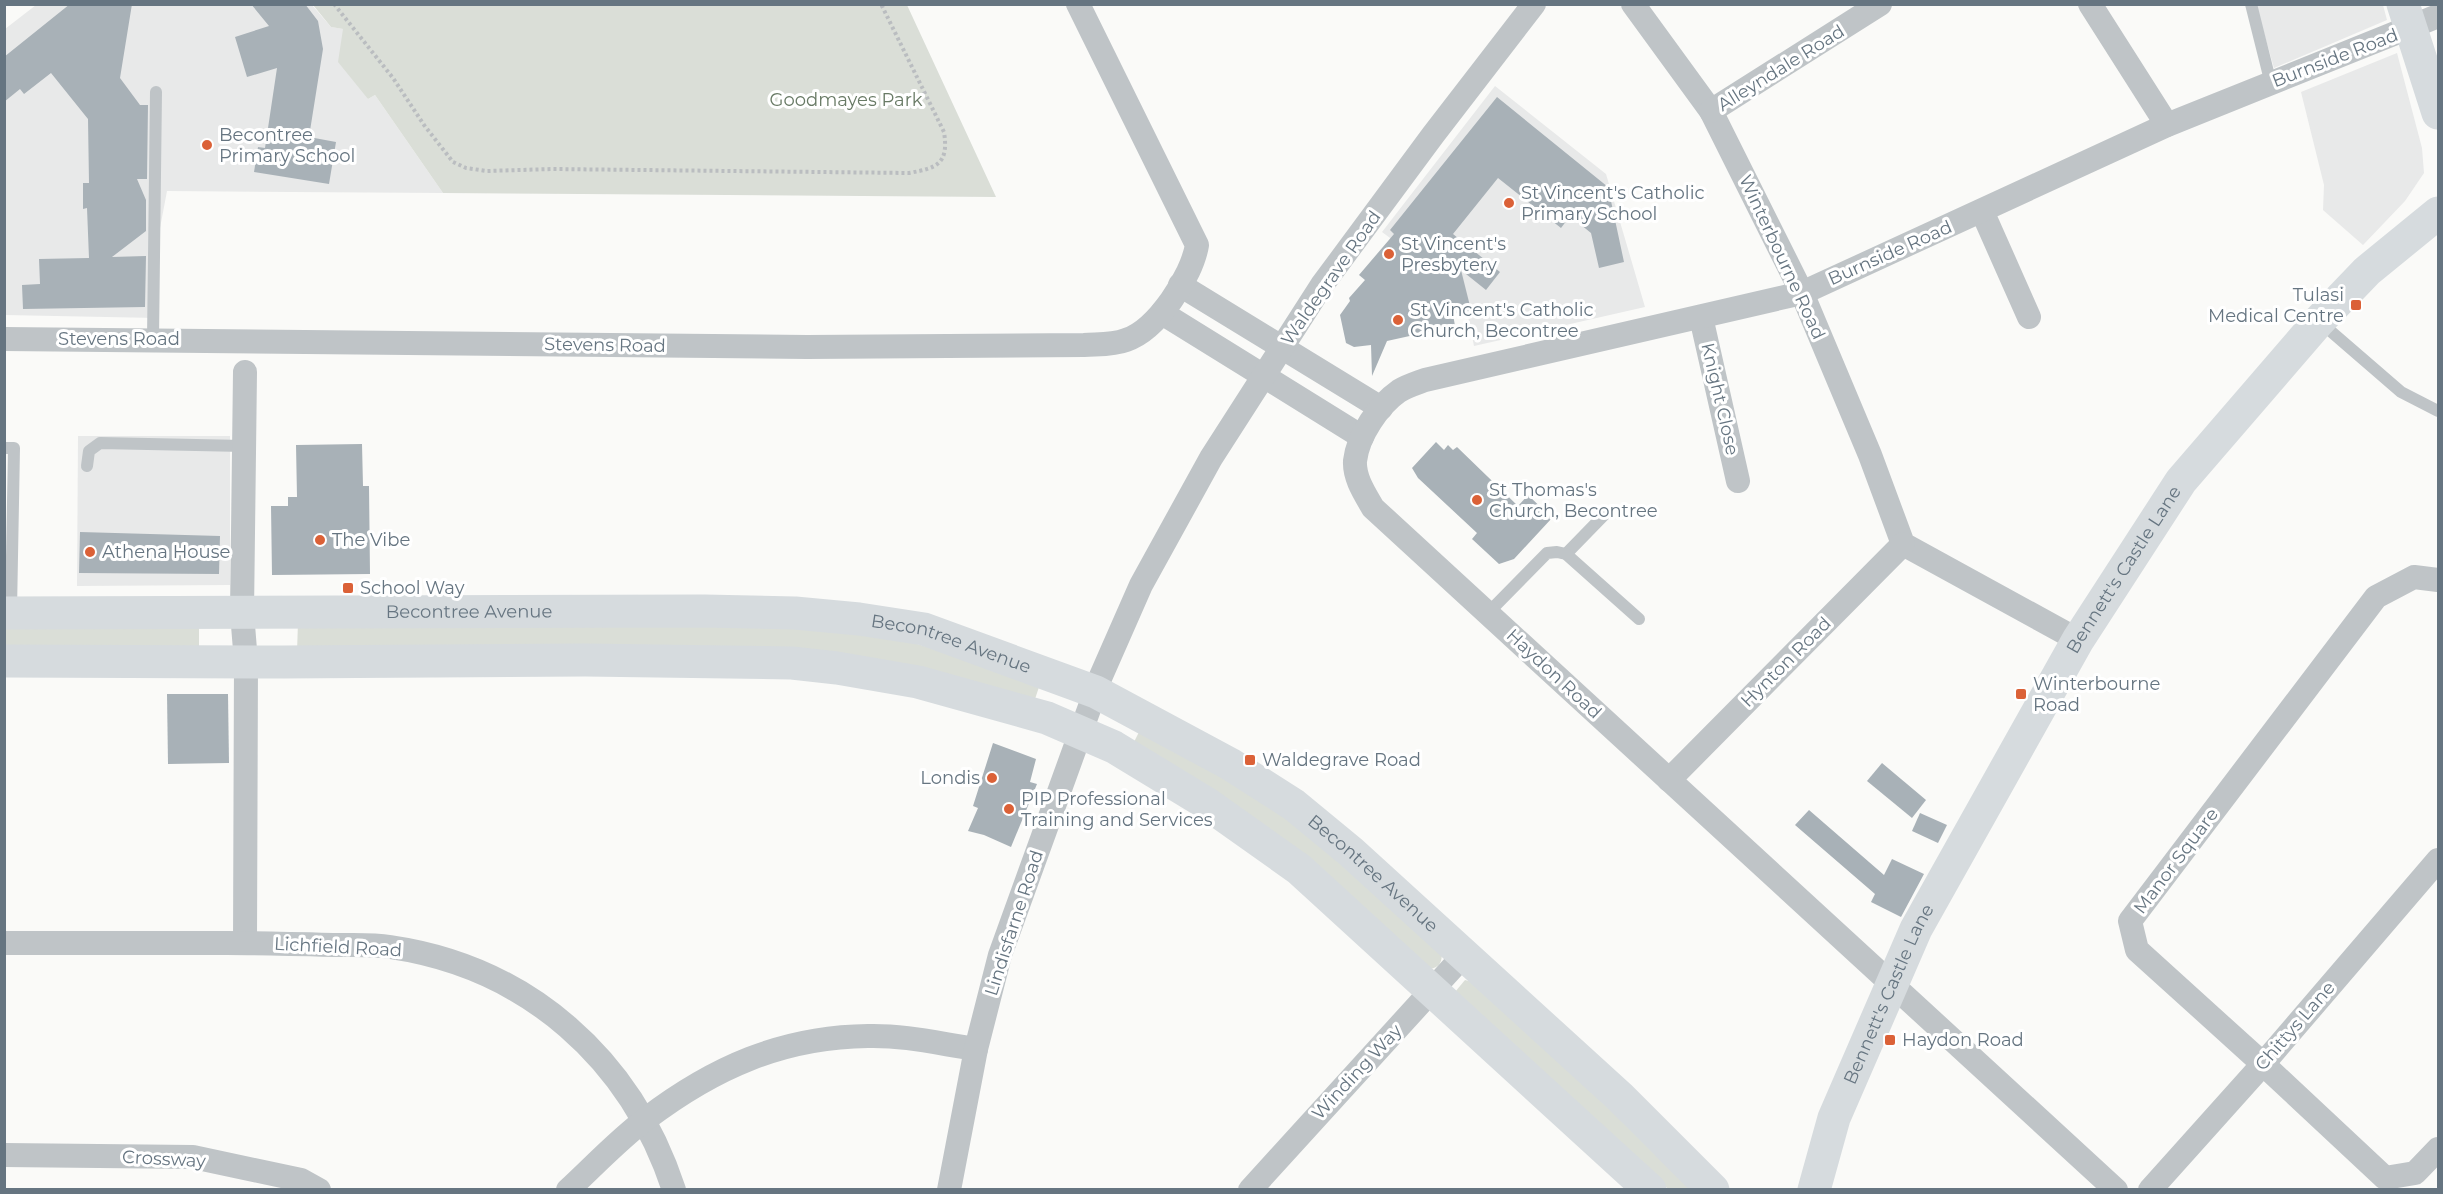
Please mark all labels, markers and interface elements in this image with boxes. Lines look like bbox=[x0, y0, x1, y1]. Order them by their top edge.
street label: Alleyndale Road bbox=[1713, 20, 1849, 116]
street label: Burnside Road bbox=[2269, 24, 2401, 92]
park label: Goodmayes Park bbox=[769, 89, 923, 111]
place label: Becontree Primary School bbox=[219, 124, 355, 167]
marker: Becontree Primary School bbox=[200, 138, 214, 152]
street label: Winterbourne Road bbox=[1734, 171, 1830, 343]
place label: St Vincent's Catholic Primary School bbox=[1521, 182, 1705, 225]
marker: St Vincent's Catholic Primary School bbox=[1502, 196, 1516, 210]
street label: Waldegrave Road bbox=[1276, 207, 1386, 349]
street label: Burnside Road bbox=[1825, 216, 1955, 290]
place label: St Vincent's Presbytery bbox=[1401, 233, 1506, 276]
marker: St Vincent's Presbytery bbox=[1382, 247, 1396, 261]
place label: Tulasi Medical Centre bbox=[2208, 284, 2344, 327]
marker: Tulasi Medical Centre bbox=[2349, 298, 2363, 312]
place label: St Vincent's Catholic Church, Becontree bbox=[1410, 299, 1594, 342]
marker: St Vincent's Catholic Church, Becontree bbox=[1391, 313, 1405, 327]
street label: Stevens Road bbox=[58, 328, 180, 350]
street label: Stevens Road bbox=[544, 333, 666, 357]
street label: Knight Close bbox=[1696, 341, 1744, 457]
place label: St Thomas's Church, Becontree bbox=[1489, 479, 1658, 522]
street label: Bennett's Castle Lane bbox=[2062, 482, 2186, 657]
marker: St Thomas's Church, Becontree bbox=[1470, 493, 1484, 507]
place label: The Vibe bbox=[332, 529, 410, 551]
marker: The Vibe bbox=[313, 533, 327, 547]
place label: Athena House bbox=[102, 541, 230, 563]
marker: Athena House bbox=[83, 545, 97, 559]
place label: School Way bbox=[360, 577, 465, 599]
marker: School Way bbox=[341, 581, 355, 595]
street label: Becontree Avenue bbox=[386, 600, 552, 623]
street label: Becontree Avenue bbox=[870, 610, 1034, 678]
street label: Hynton Road bbox=[1736, 612, 1836, 712]
street label: Haydon Road bbox=[1502, 624, 1606, 724]
place label: Winterbourne Road bbox=[2033, 673, 2160, 716]
marker: Winterbourne Road bbox=[2014, 687, 2028, 701]
place label: Waldegrave Road bbox=[1262, 749, 1421, 771]
marker: Waldegrave Road bbox=[1243, 753, 1257, 767]
place label: Londis bbox=[920, 767, 980, 789]
marker: Londis bbox=[985, 771, 999, 785]
place label: PIP Professional Training and Services bbox=[1021, 788, 1213, 831]
marker: PIP Professional Training and Services bbox=[1002, 802, 1016, 816]
street label: Manor Square bbox=[2129, 804, 2223, 918]
street label: Becontree Avenue bbox=[1303, 810, 1443, 937]
street label: Lindisfarne Road bbox=[980, 847, 1048, 999]
street label: Bennett's Castle Lane bbox=[1839, 900, 1939, 1088]
street label: Lichfield Road bbox=[273, 933, 403, 961]
street label: Chittys Lane bbox=[2250, 977, 2340, 1075]
street label: Winding Way bbox=[1307, 1020, 1407, 1124]
place label: Haydon Road bbox=[1902, 1029, 2024, 1051]
marker: Haydon Road bbox=[1883, 1033, 1897, 1047]
street label: Crossway bbox=[122, 1146, 207, 1172]

